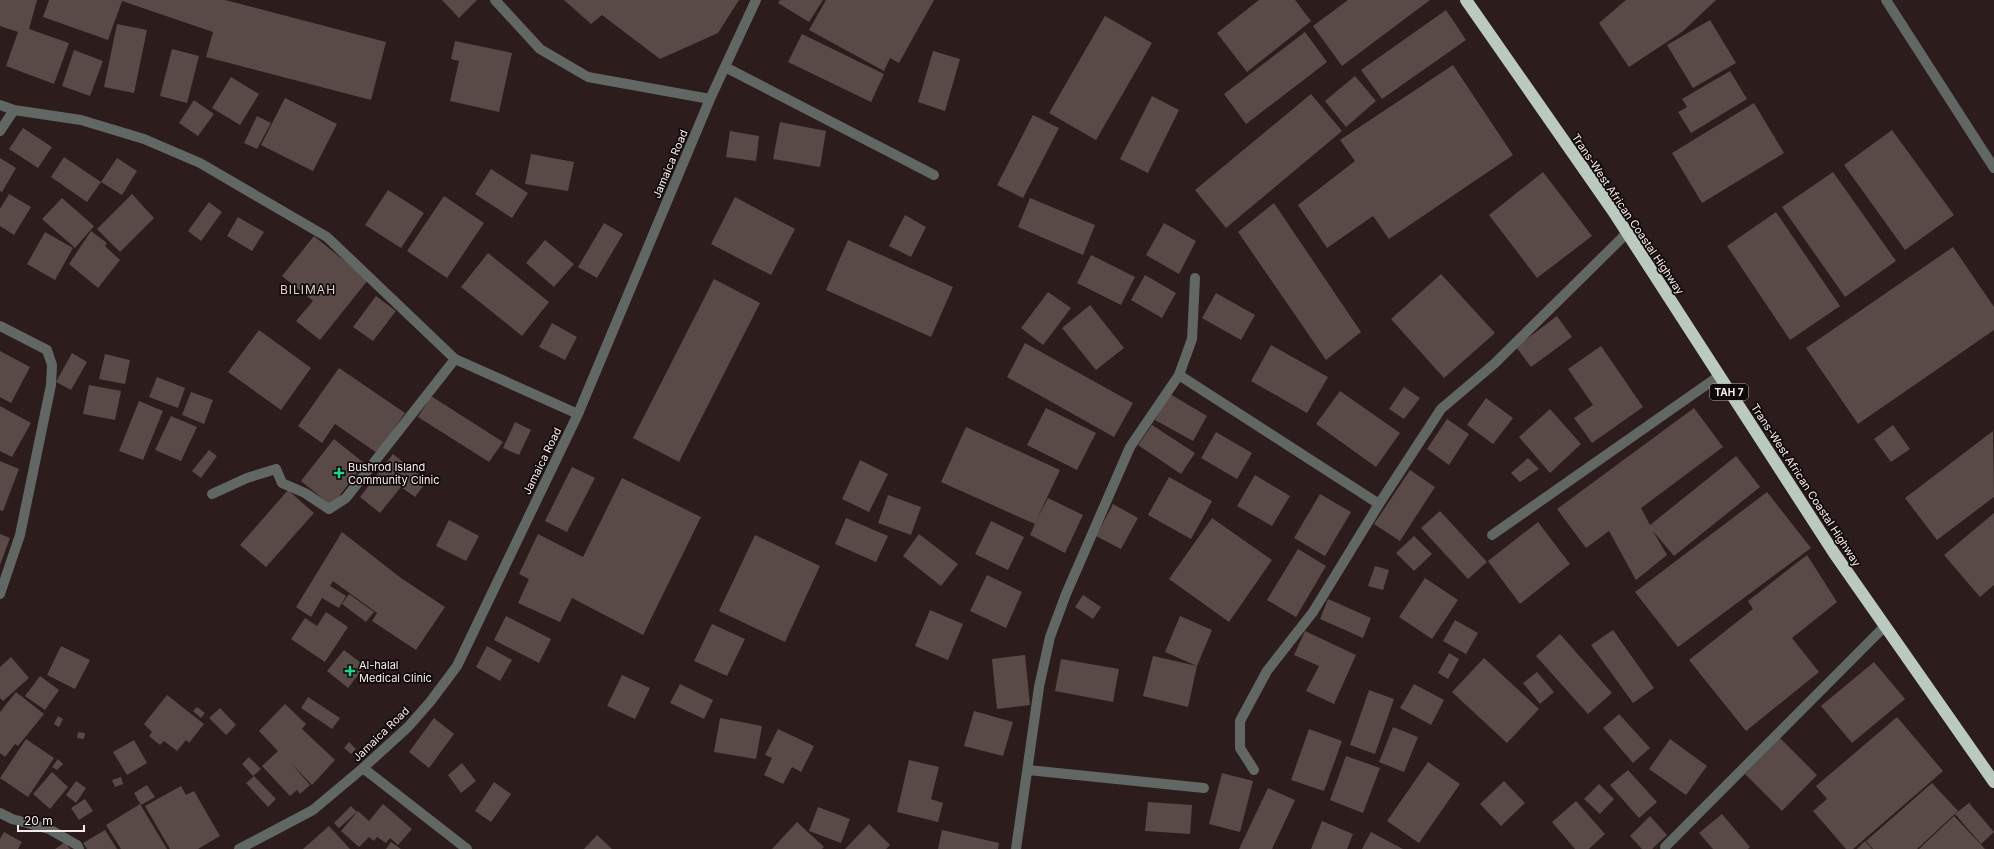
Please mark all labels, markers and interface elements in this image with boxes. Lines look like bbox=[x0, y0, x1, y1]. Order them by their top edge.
street label: Jamaica Road bbox=[649, 128, 691, 200]
street label: Trans-West African Coastal Highway bbox=[1569, 131, 1687, 297]
district label: BILIMAH bbox=[280, 282, 336, 297]
road number: TAH 7 bbox=[1710, 384, 1748, 400]
street label: Trans-West African Coastal Highway bbox=[1748, 401, 1864, 569]
street label: Jamaica Road bbox=[520, 425, 564, 497]
place label: Bushrod Island Community Clinic bbox=[348, 460, 439, 487]
marker: Bushrod Island Community Clinic bbox=[333, 467, 345, 479]
place label: Al-halal Medical Clinic bbox=[359, 658, 432, 685]
marker: Al-halal Medical Clinic bbox=[344, 665, 356, 677]
street label: Jamaica Road bbox=[350, 704, 412, 764]
scale bar bbox=[18, 807, 84, 833]
text: 20 m bbox=[24, 813, 53, 828]

